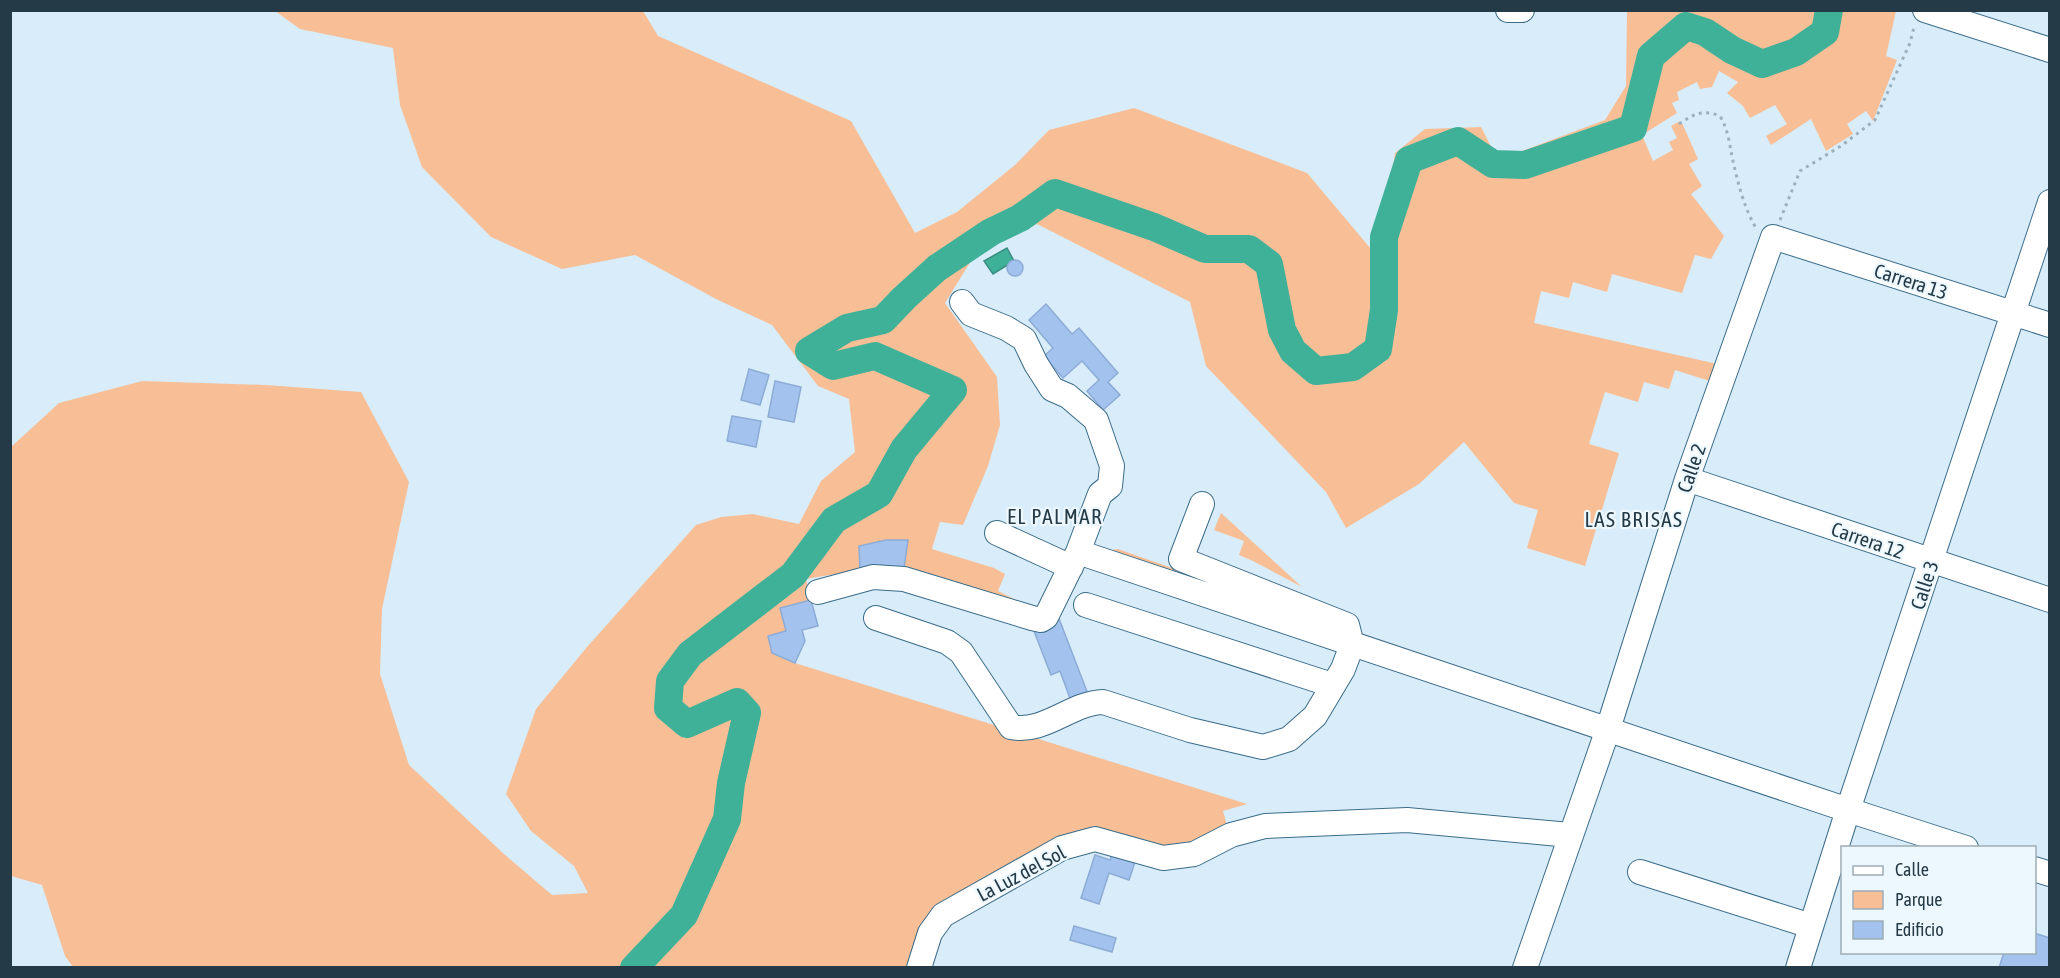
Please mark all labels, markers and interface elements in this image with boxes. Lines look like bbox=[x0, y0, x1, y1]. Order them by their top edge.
street label: Carrera 13 bbox=[1872, 258, 1950, 304]
street label: Calle 2 bbox=[1672, 441, 1710, 495]
district label: EL PALMAR bbox=[1007, 504, 1103, 528]
district label: LAS BRISAS bbox=[1585, 507, 1683, 531]
street label: Carrera 12 bbox=[1829, 517, 1907, 563]
street label: Calle 3 bbox=[1905, 558, 1943, 612]
street label: La Luz del Sol bbox=[973, 840, 1070, 906]
legend bbox=[1841, 846, 2036, 954]
text: Calle bbox=[1895, 859, 1929, 880]
text: Parque bbox=[1895, 889, 1943, 910]
text: Edificio bbox=[1895, 919, 1944, 940]

